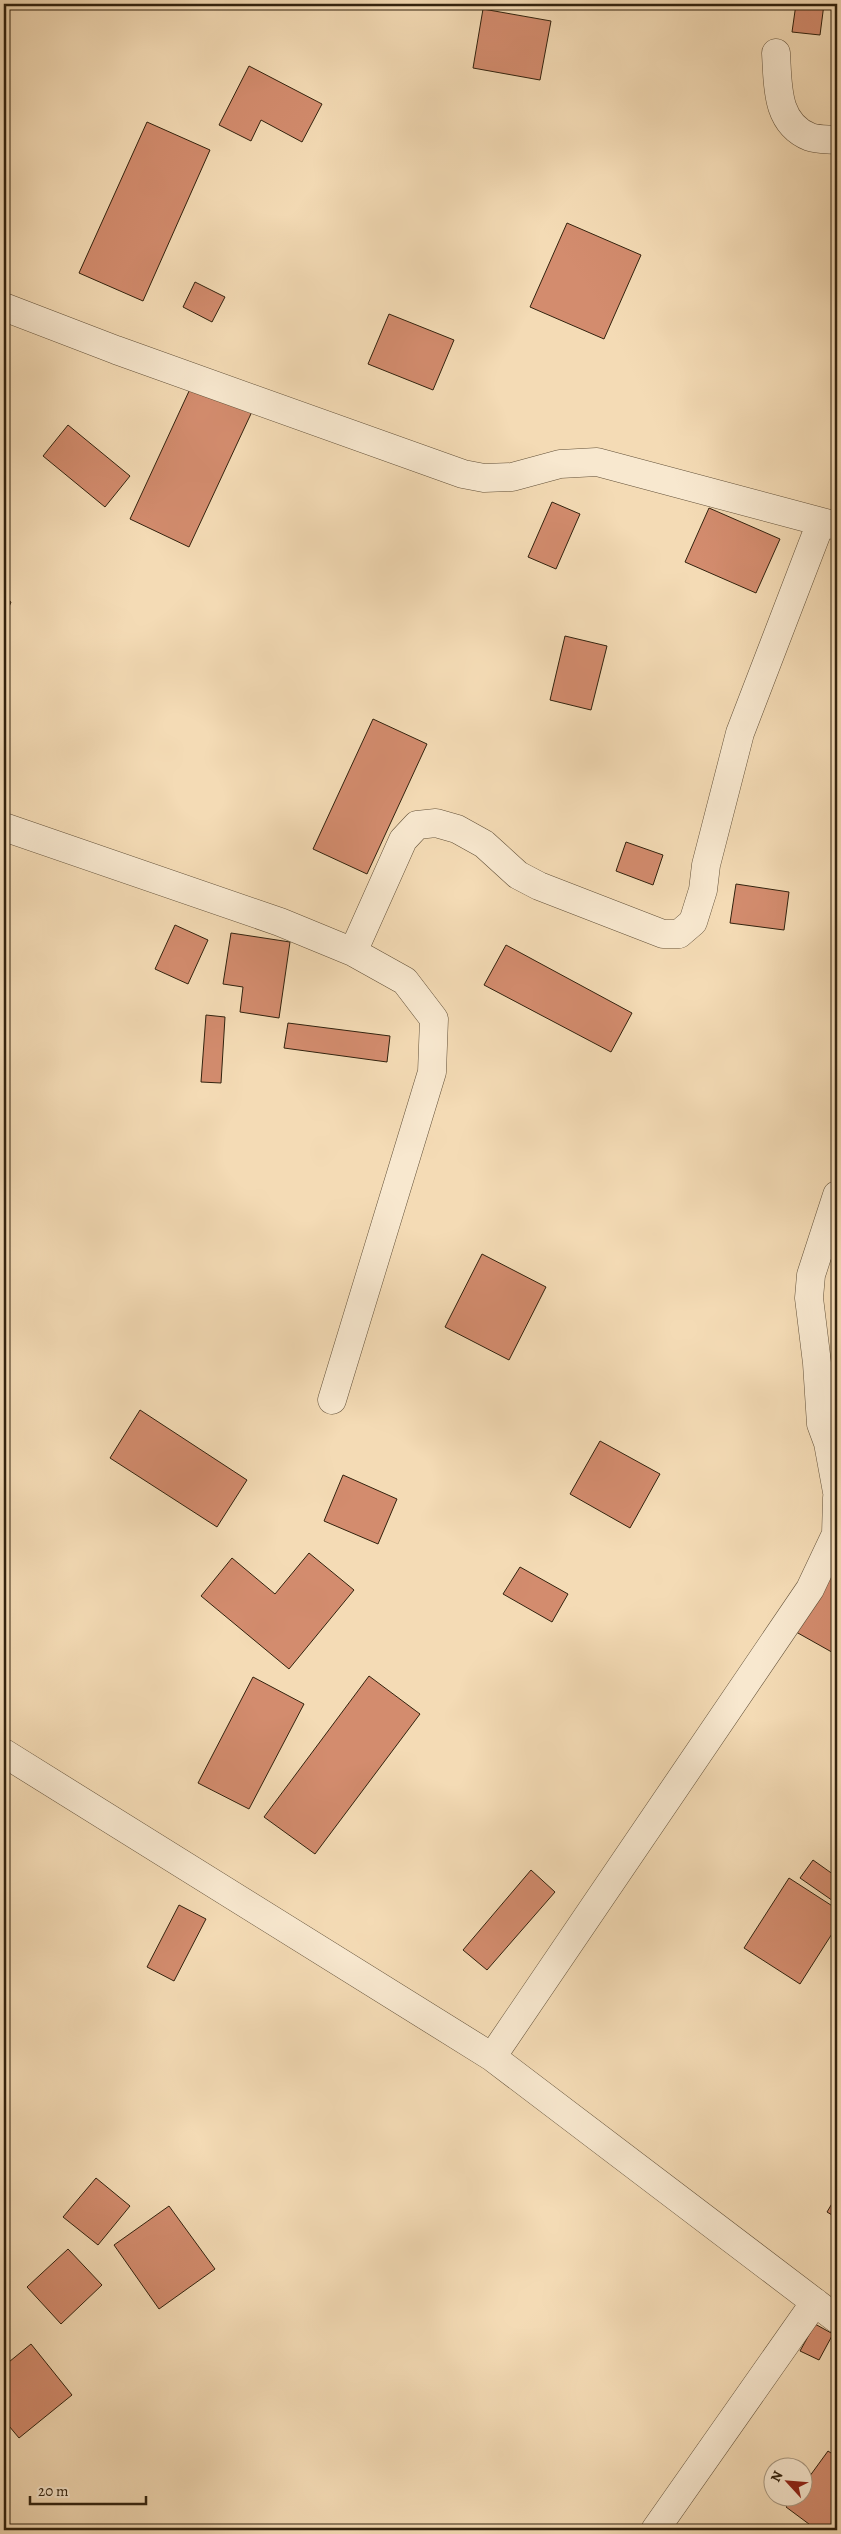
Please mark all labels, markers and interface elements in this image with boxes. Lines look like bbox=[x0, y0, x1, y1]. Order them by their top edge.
north arrow bbox=[764, 2456, 814, 2506]
text: N bbox=[766, 2468, 788, 2485]
scale bar bbox=[30, 2474, 146, 2506]
text: 20 m bbox=[38, 2481, 69, 2501]

